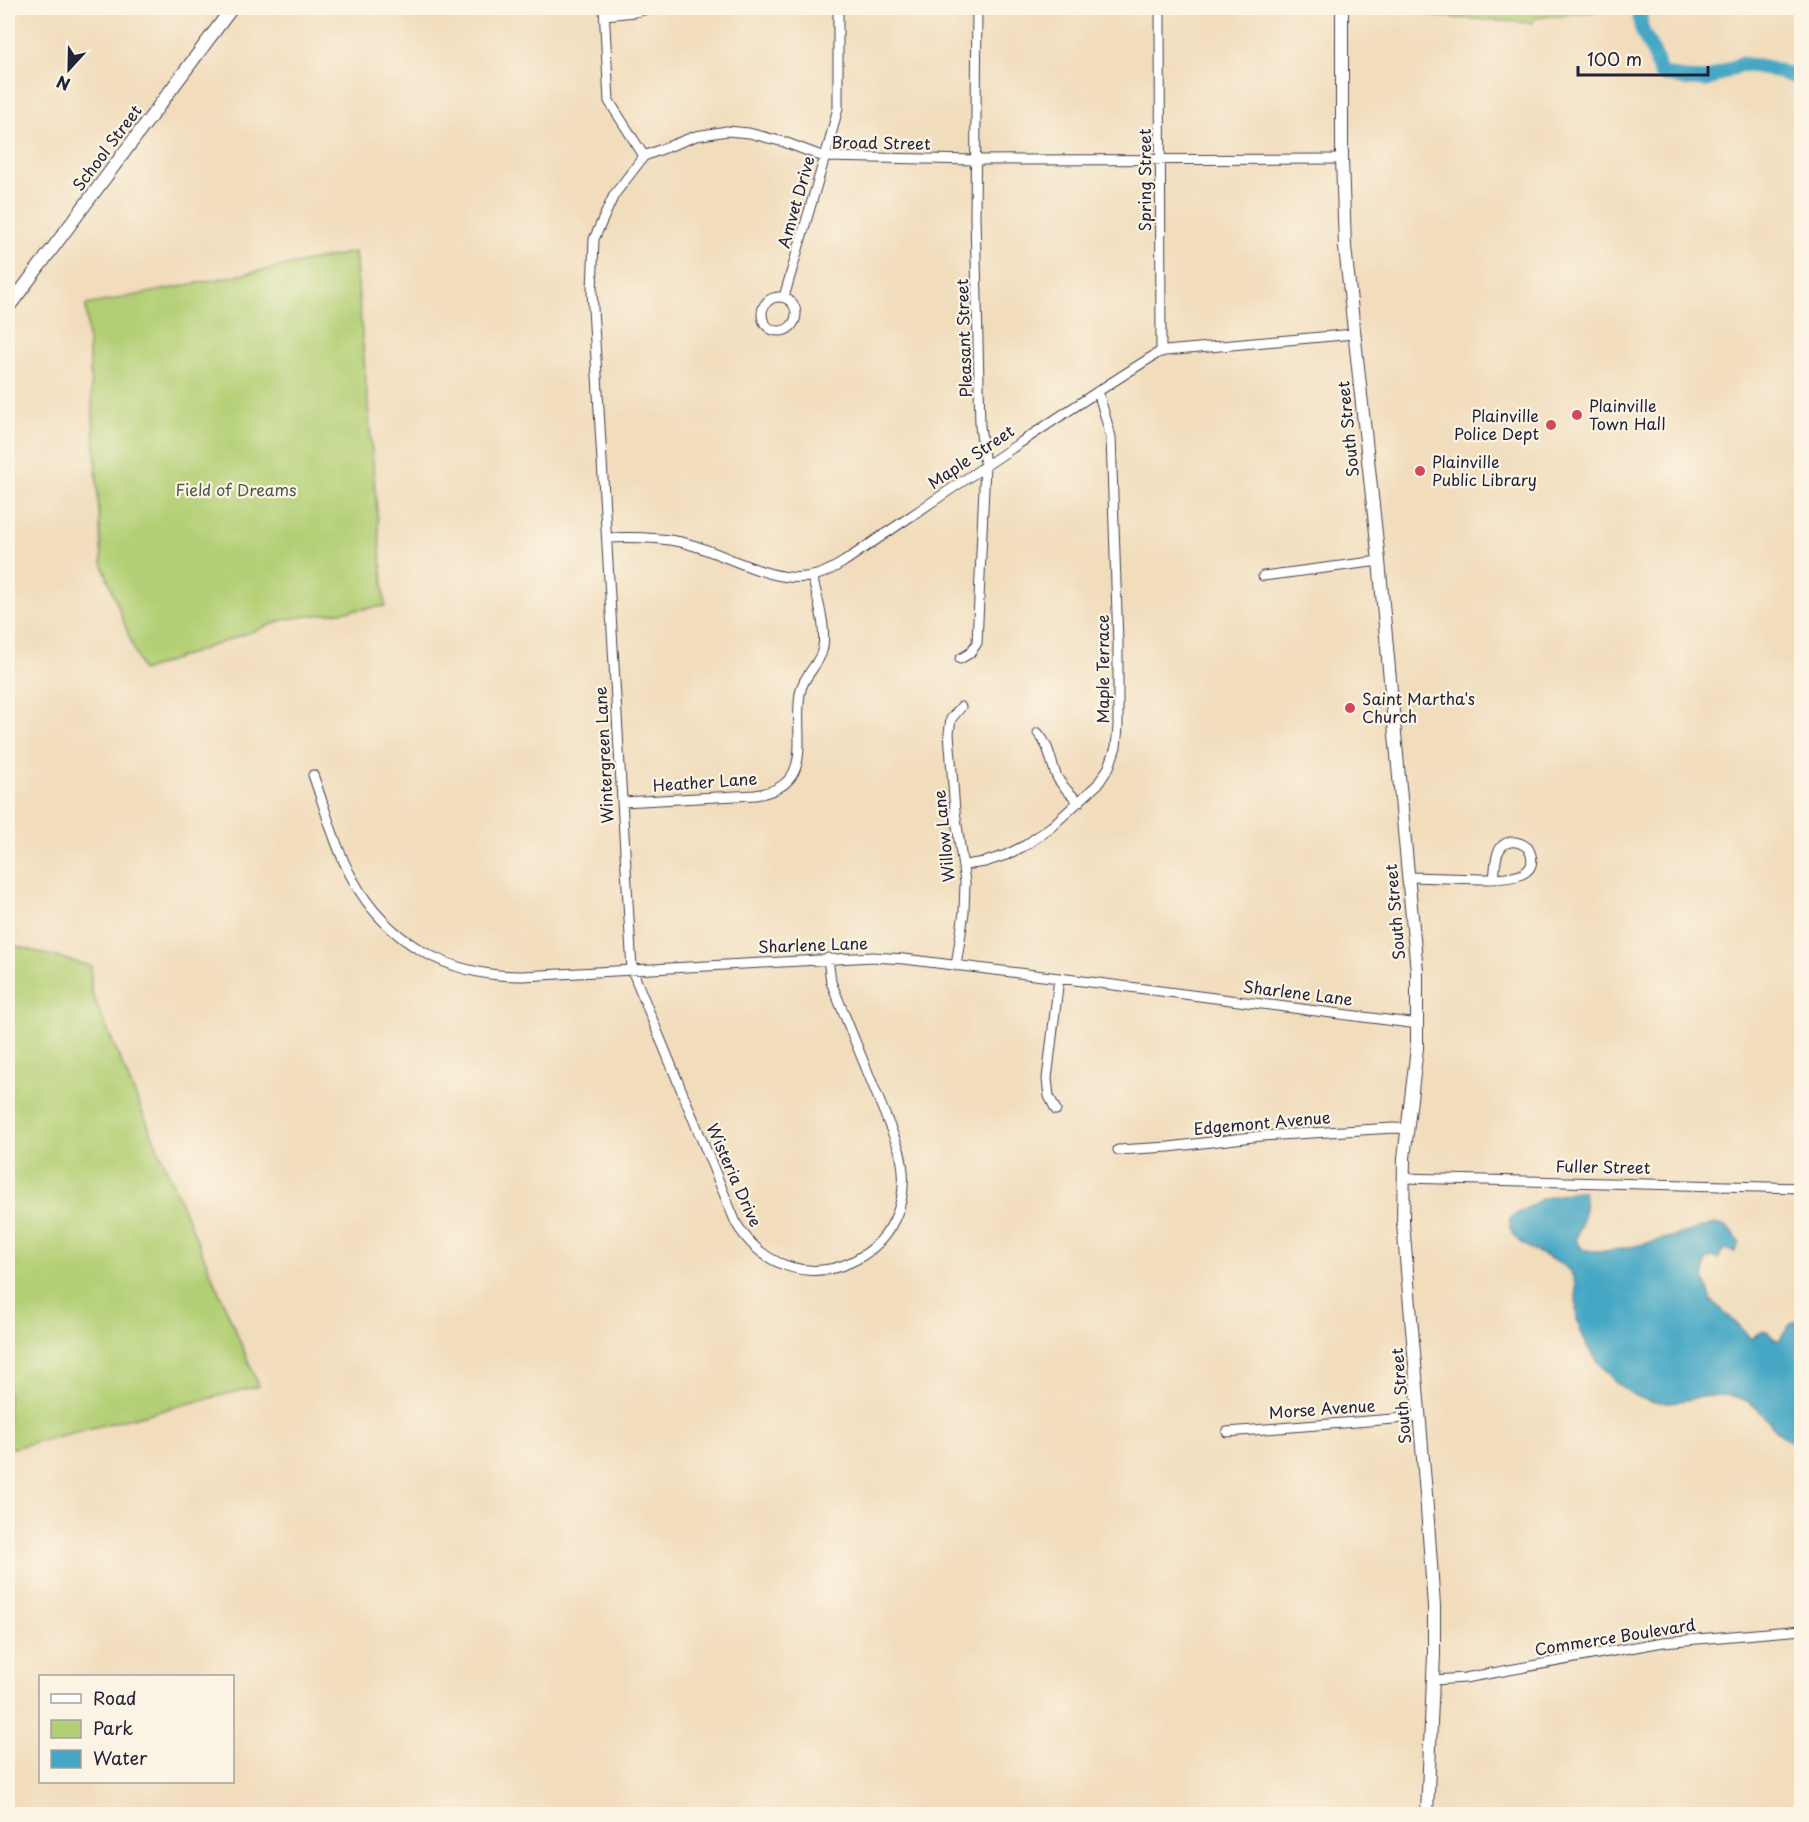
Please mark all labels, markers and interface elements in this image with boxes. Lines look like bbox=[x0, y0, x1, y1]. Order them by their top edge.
north arrow bbox=[39, 39, 99, 99]
scale bar bbox=[1578, 39, 1708, 77]
text: 100 m bbox=[1587, 45, 1642, 72]
text: N bbox=[53, 70, 73, 97]
street label: School Street bbox=[66, 99, 147, 196]
street label: Spring Street bbox=[1132, 128, 1156, 231]
street label: Broad Street bbox=[831, 129, 931, 155]
street label: Amvet Drive bbox=[770, 153, 820, 251]
street label: Pleasant Street bbox=[949, 278, 977, 398]
street label: South Street bbox=[1330, 380, 1364, 478]
place label: Plainville Town Hall bbox=[1589, 393, 1665, 435]
place label: Plainville Police Dept bbox=[1454, 403, 1539, 445]
marker: Plainville Town Hall bbox=[1570, 408, 1584, 422]
street label: Maple Street bbox=[923, 418, 1019, 494]
marker: Plainville Police Dept bbox=[1544, 418, 1558, 432]
place label: Plainville Public Library bbox=[1432, 449, 1537, 491]
marker: Plainville Public Library bbox=[1413, 464, 1427, 478]
park label: Field of Dreams bbox=[175, 477, 297, 501]
street label: Maple Terrace bbox=[1090, 615, 1114, 723]
street label: Wintergreen Lane bbox=[587, 686, 619, 824]
place label: Saint Martha's Church bbox=[1362, 686, 1475, 728]
marker: Saint Martha's Church bbox=[1343, 701, 1357, 715]
street label: Heather Lane bbox=[652, 765, 758, 797]
street label: Willow Lane bbox=[926, 789, 960, 884]
street label: South Street bbox=[1378, 863, 1410, 961]
street label: Sharlene Lane bbox=[758, 930, 868, 958]
street label: Sharlene Lane bbox=[1242, 973, 1354, 1011]
street label: Edgemont Avenue bbox=[1193, 1104, 1332, 1140]
street label: Wisteria Drive bbox=[701, 1119, 768, 1230]
street label: Fuller Street bbox=[1555, 1153, 1651, 1179]
street label: South Street bbox=[1384, 1347, 1416, 1445]
street label: Morse Avenue bbox=[1268, 1392, 1376, 1424]
street label: Commerce Boulevard bbox=[1533, 1611, 1697, 1661]
legend bbox=[39, 1675, 234, 1783]
text: Road bbox=[93, 1684, 137, 1711]
text: Park bbox=[93, 1714, 133, 1741]
text: Water bbox=[93, 1744, 148, 1771]

